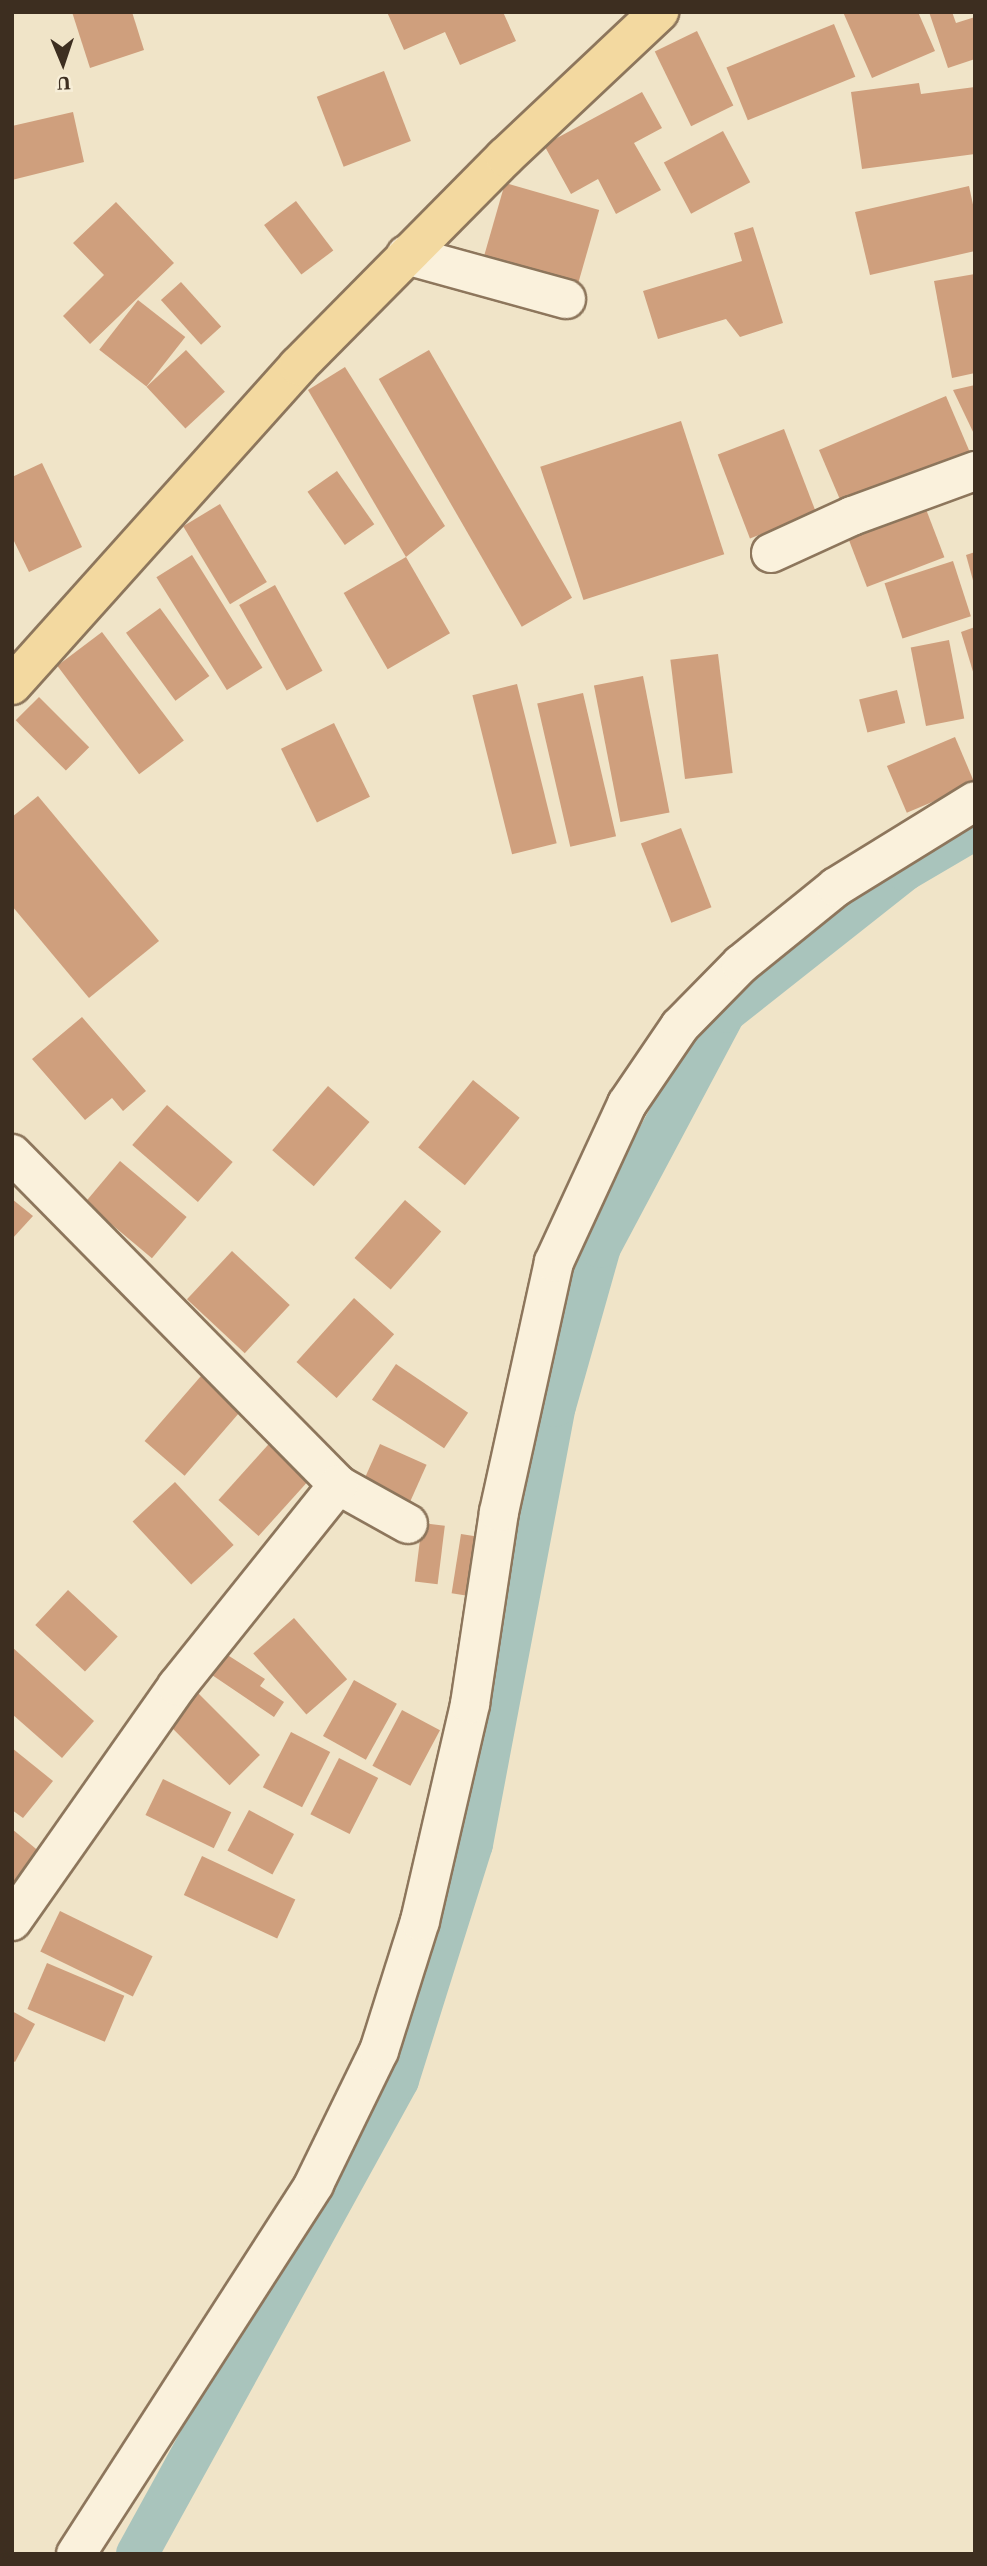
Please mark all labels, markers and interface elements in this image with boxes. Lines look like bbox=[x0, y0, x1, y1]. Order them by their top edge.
north arrow bbox=[28, 28, 98, 98]
text: U bbox=[56, 71, 71, 97]

